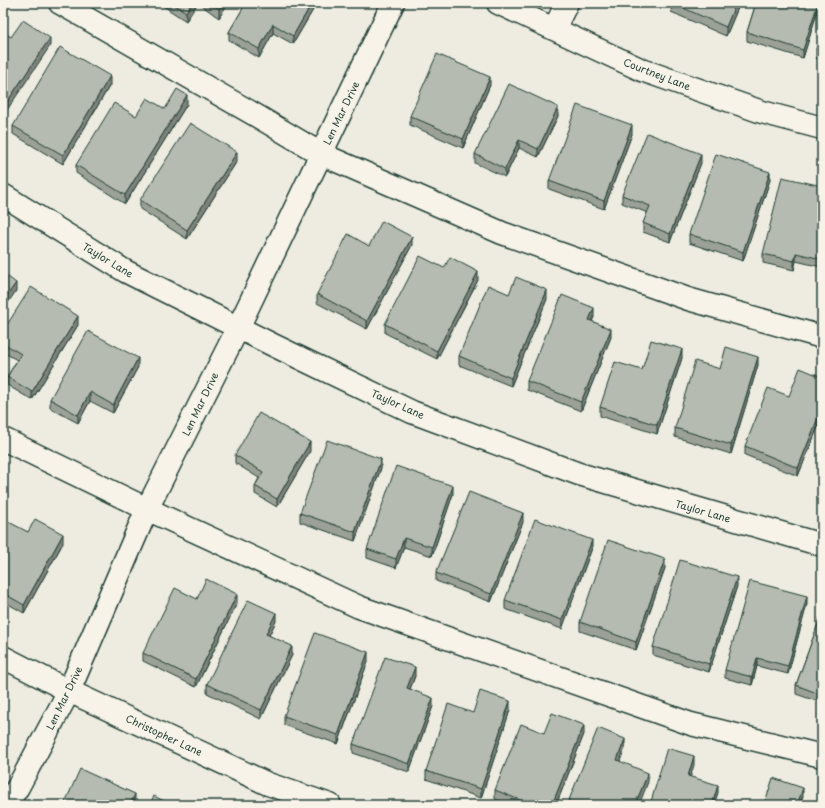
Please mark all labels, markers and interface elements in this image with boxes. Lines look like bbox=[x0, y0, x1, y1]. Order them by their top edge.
street label: Courtney Lane bbox=[621, 54, 693, 94]
street label: Len Mar Drive bbox=[319, 78, 363, 147]
street label: Taylor Lane bbox=[80, 238, 137, 281]
street label: Len Mar Drive bbox=[178, 369, 222, 438]
street label: Taylor Lane bbox=[369, 385, 428, 422]
street label: Taylor Lane bbox=[674, 495, 733, 526]
street label: Len Mar Drive bbox=[42, 663, 86, 732]
street label: Christopher Lane bbox=[123, 710, 205, 759]

